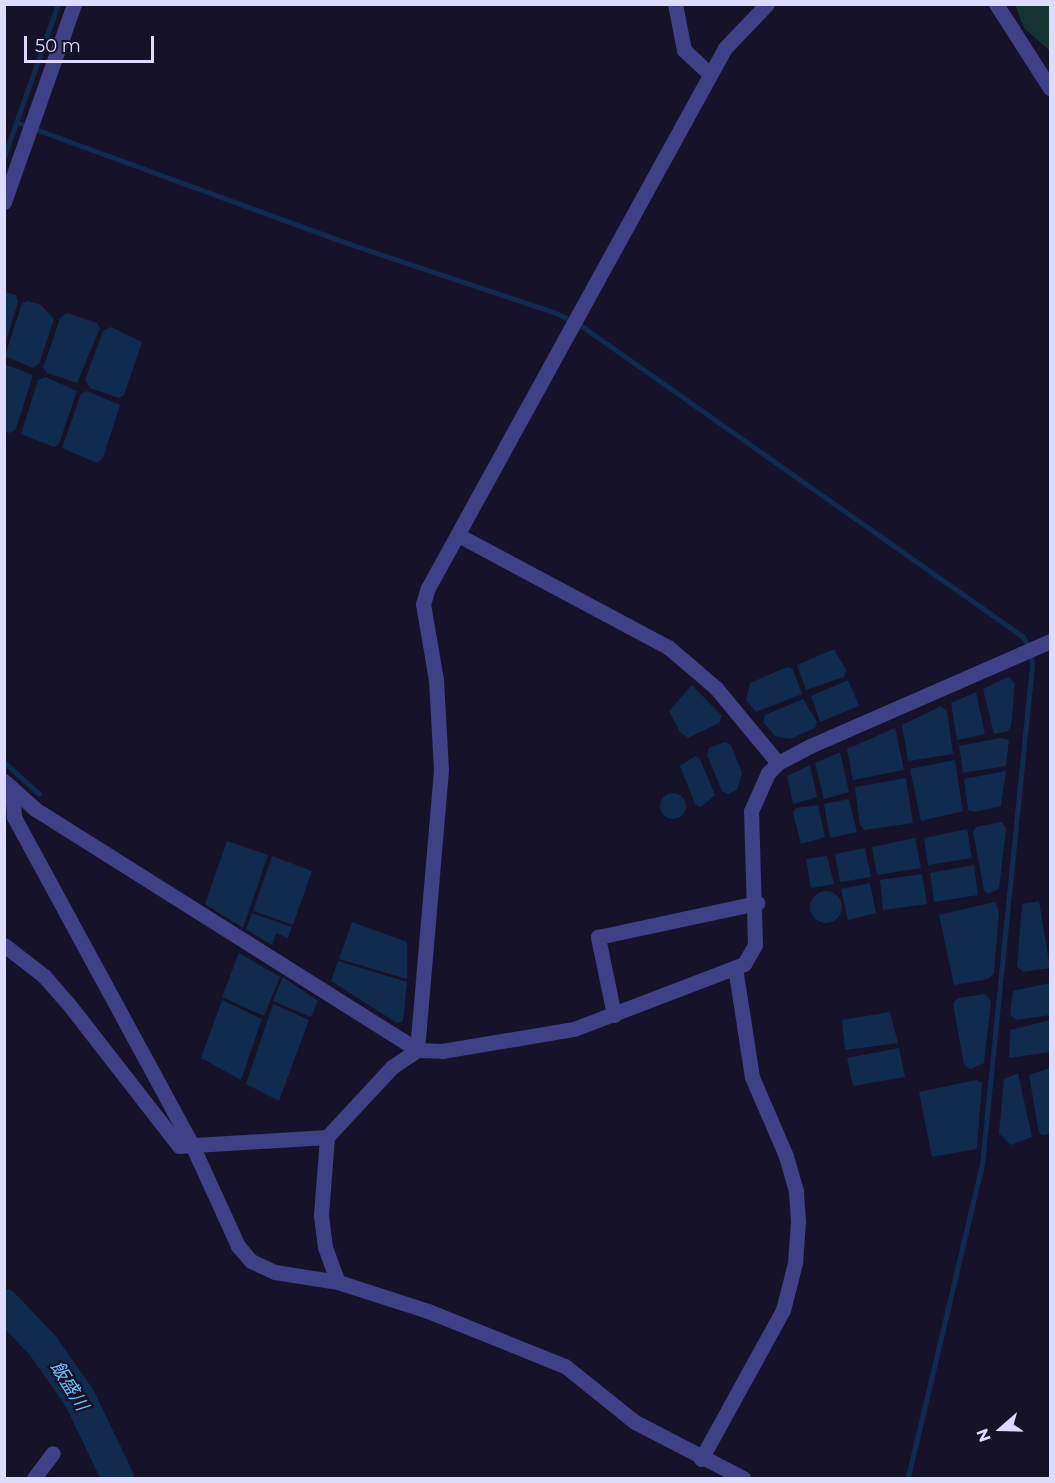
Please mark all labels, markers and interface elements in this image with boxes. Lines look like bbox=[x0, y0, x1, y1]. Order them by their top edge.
scale bar bbox=[27, 24, 158, 62]
text: 50 m bbox=[35, 35, 81, 57]
water label: 飯盛川 bbox=[46, 1357, 92, 1415]
north arrow bbox=[971, 1399, 1031, 1459]
text: N bbox=[972, 1426, 995, 1445]

